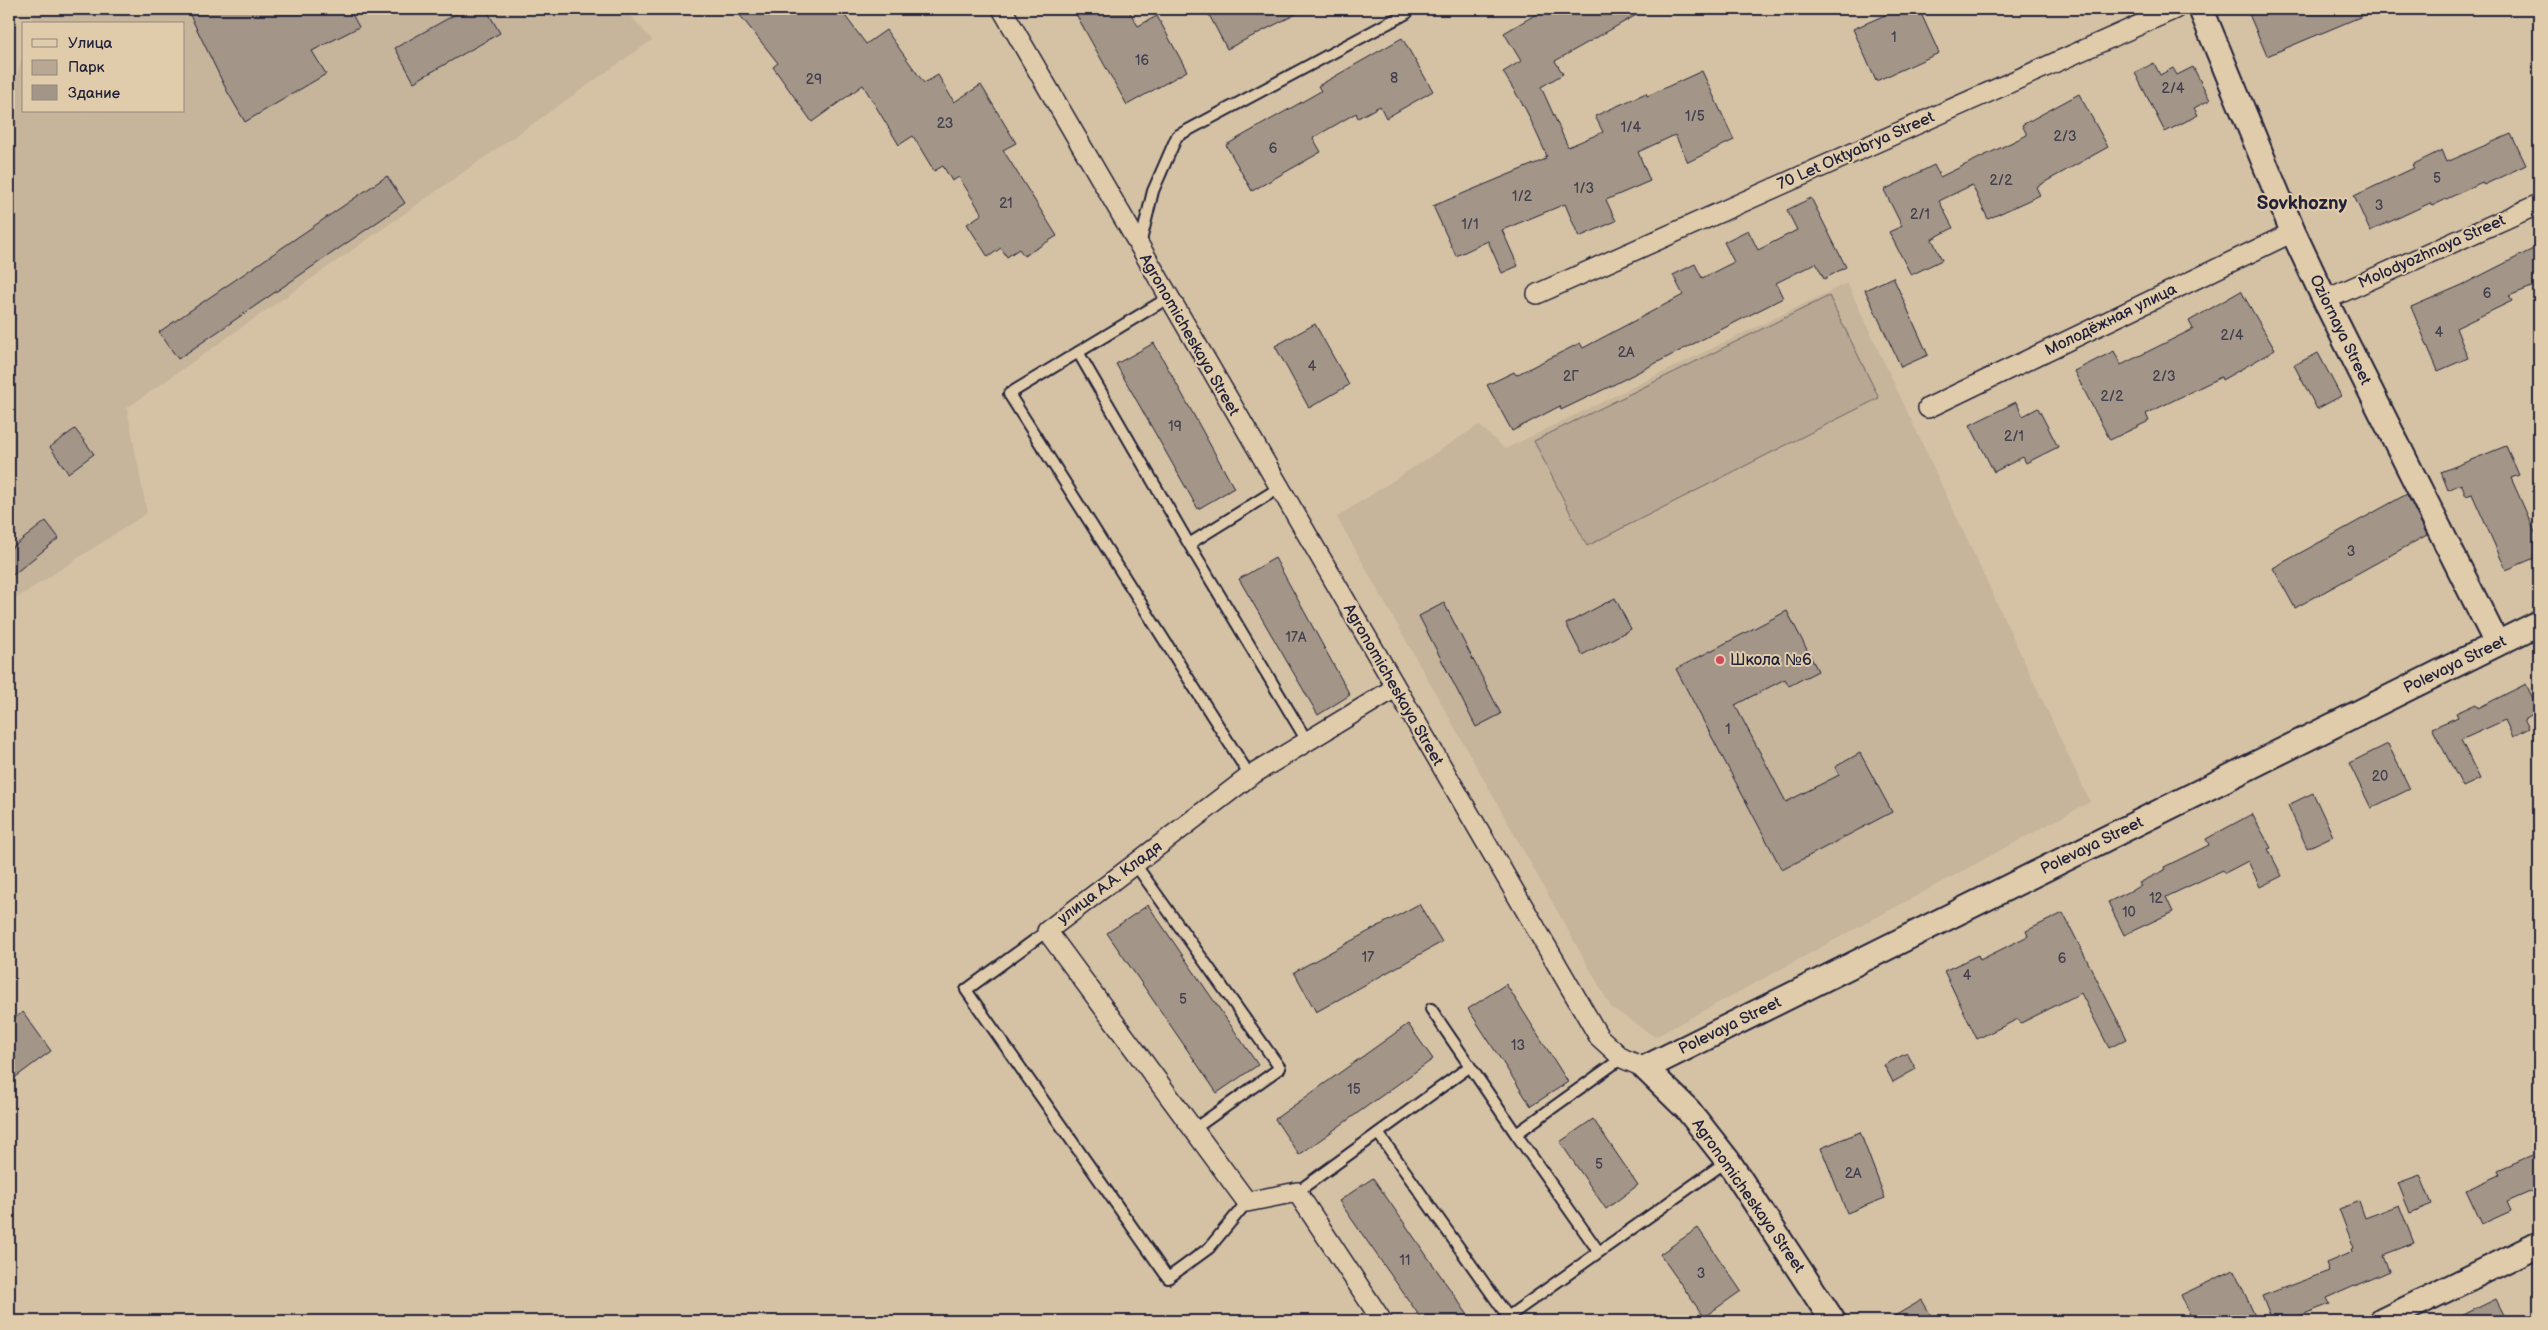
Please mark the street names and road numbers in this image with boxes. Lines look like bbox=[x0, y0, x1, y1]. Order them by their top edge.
street label: 70 Let Oktyabrya Street bbox=[1775, 108, 1937, 194]
street label: Molodyozhnaya Street bbox=[2356, 211, 2508, 293]
street label: Agronomicheskaya Street bbox=[1135, 251, 1243, 419]
street label: Oziornaya Street bbox=[2305, 272, 2375, 388]
street label: Молодёжная улица bbox=[2042, 280, 2180, 360]
street label: Agronomicheskaya Street bbox=[1339, 601, 1447, 769]
street label: Polevaya Street bbox=[2401, 632, 2509, 698]
street label: Polevaya Street bbox=[2038, 813, 2146, 879]
street label: улица А.А. Кладя bbox=[1054, 837, 1166, 929]
street label: Polevaya Street bbox=[1676, 993, 1784, 1059]
street label: Agronomicheskaya Street bbox=[1688, 1115, 1808, 1277]

